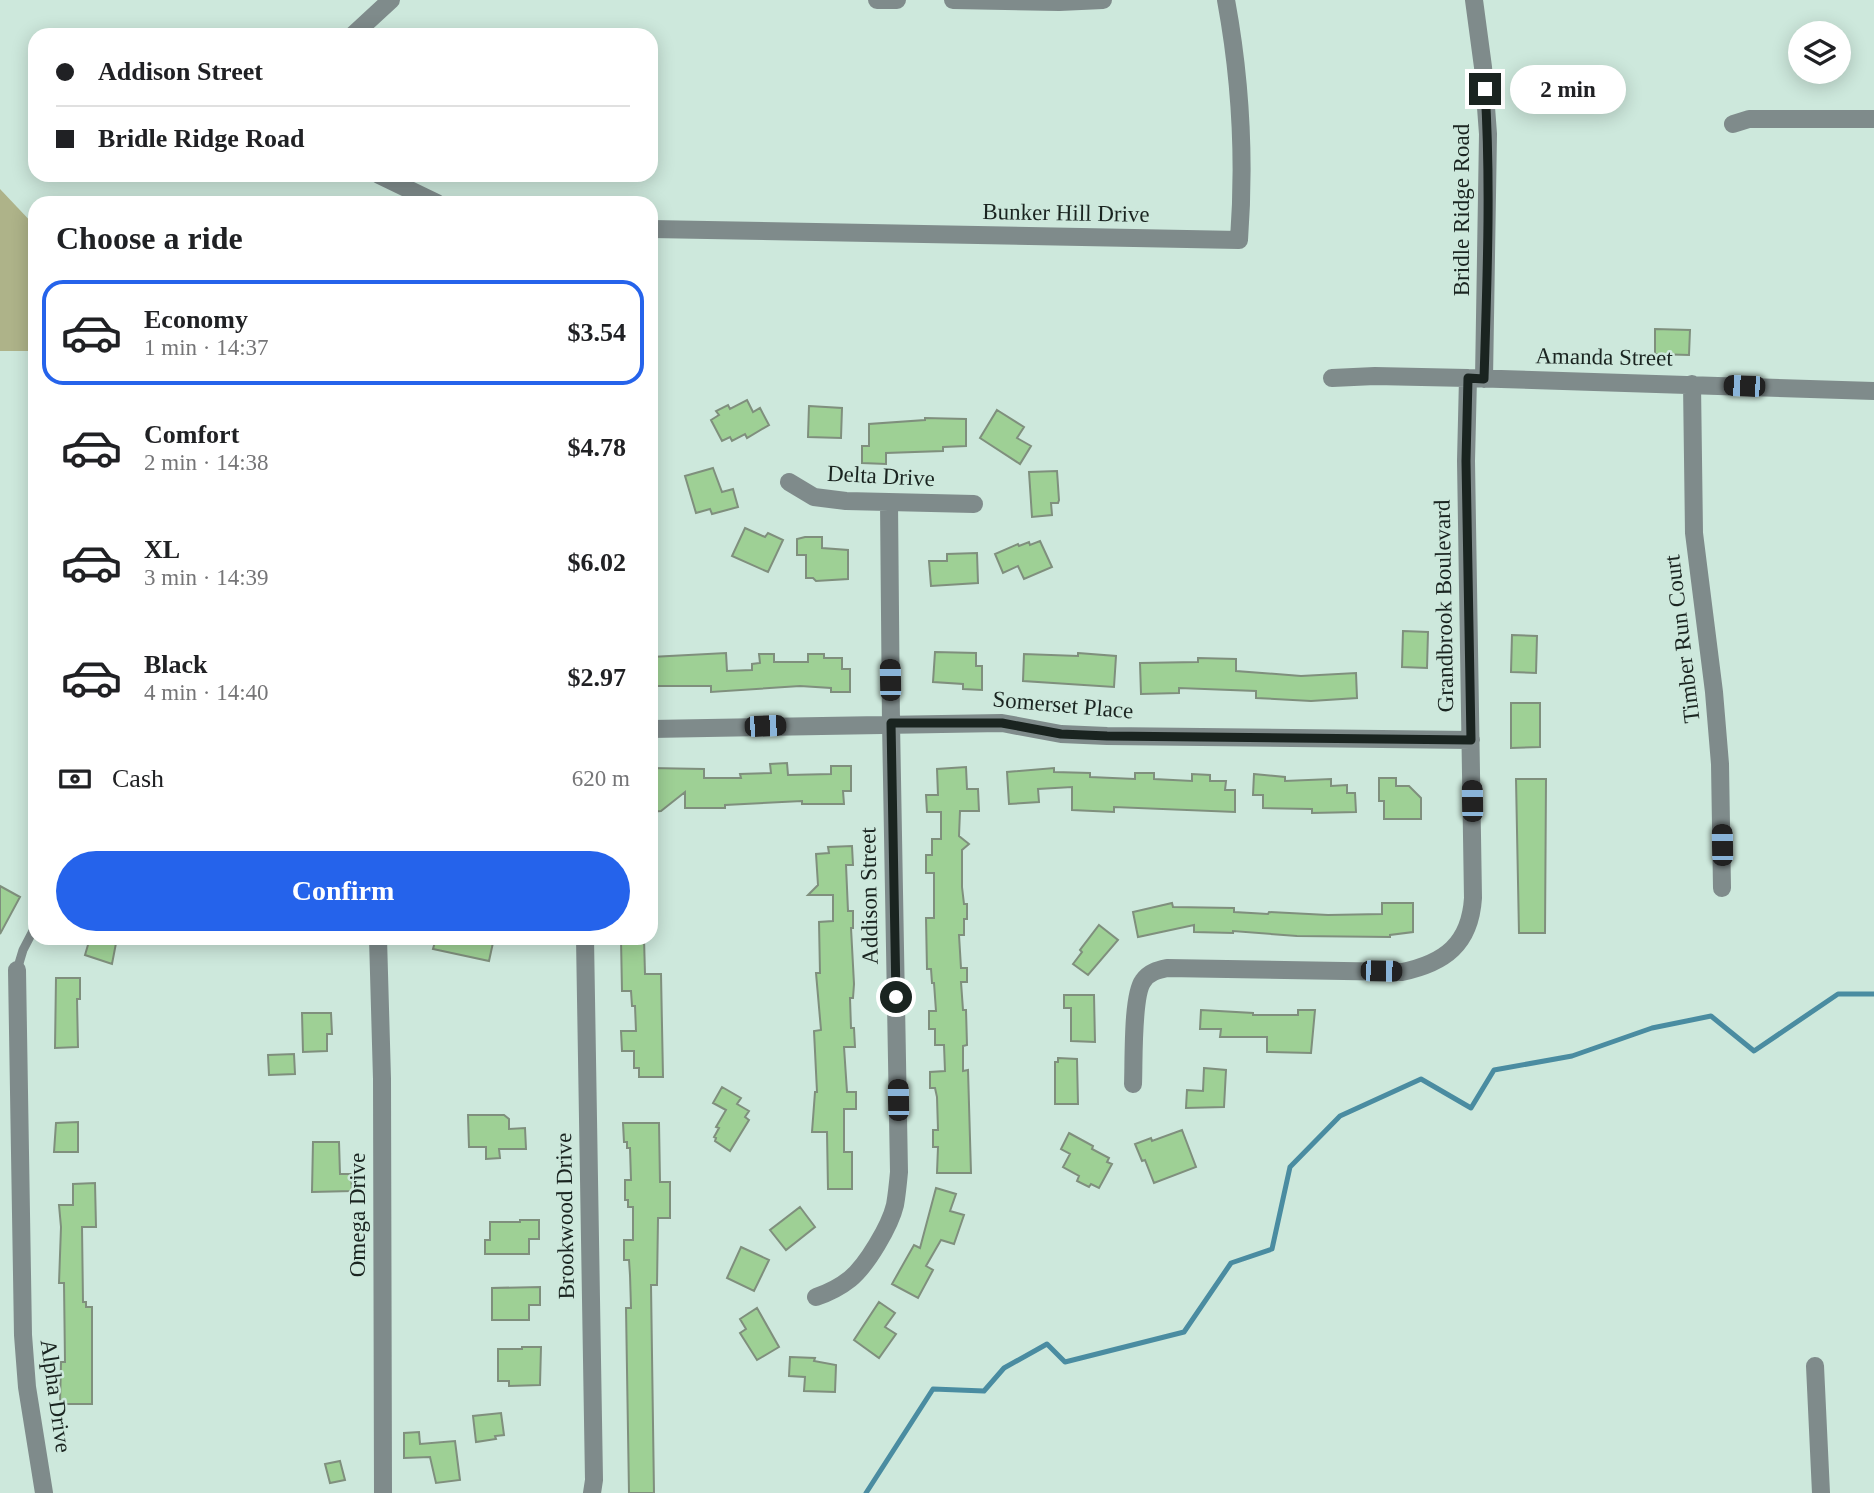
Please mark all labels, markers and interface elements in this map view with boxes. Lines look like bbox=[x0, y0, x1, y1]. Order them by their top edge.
map controls bbox=[1788, 21, 1851, 84]
button: layers bbox=[1788, 21, 1851, 84]
text: Addison Street bbox=[98, 57, 263, 86]
callout: 2 min bbox=[1510, 64, 1625, 114]
route end bbox=[1469, 73, 1501, 105]
text: 2 min bbox=[1540, 77, 1596, 102]
street label: Bridle Ridge Road bbox=[1449, 123, 1474, 296]
text: Bridle Ridge Road bbox=[98, 124, 305, 153]
street label: Bunker Hill Drive bbox=[982, 199, 1150, 227]
text: Choose a ride bbox=[56, 220, 243, 256]
icon: car bbox=[60, 301, 123, 364]
text: Economy bbox=[144, 305, 248, 334]
text: $3.54 bbox=[568, 318, 626, 347]
text: 1 min · 14:37 bbox=[144, 335, 269, 360]
street label: Amanda Street bbox=[1535, 343, 1673, 371]
car bbox=[1723, 375, 1766, 397]
icon: car bbox=[60, 416, 123, 479]
text: Comfort bbox=[144, 420, 239, 449]
text: $4.78 bbox=[568, 433, 626, 462]
text: 2 min · 14:38 bbox=[144, 450, 269, 475]
street label: Delta Drive bbox=[826, 461, 936, 491]
street label: Grandbrook Boulevard bbox=[1430, 499, 1458, 713]
icon: car bbox=[60, 531, 123, 594]
text: XL bbox=[144, 535, 180, 564]
text: $6.02 bbox=[568, 548, 626, 577]
street label: Timber Run Court bbox=[1659, 553, 1705, 724]
text: 3 min · 14:39 bbox=[144, 565, 269, 590]
icon: car bbox=[60, 646, 123, 709]
text: Black bbox=[144, 650, 208, 679]
car bbox=[880, 659, 901, 701]
text: $2.97 bbox=[568, 663, 626, 692]
text: 4 min · 14:40 bbox=[144, 680, 269, 705]
street label: Somerset Place bbox=[992, 686, 1134, 724]
car bbox=[744, 715, 787, 737]
icon: cash bbox=[56, 760, 94, 798]
text: Cash bbox=[112, 764, 164, 793]
text: 620 m bbox=[572, 766, 630, 791]
car bbox=[1462, 780, 1483, 822]
car bbox=[1712, 824, 1733, 866]
street label: Addison Street bbox=[855, 827, 883, 965]
button: Confirm bbox=[56, 851, 630, 931]
car bbox=[1360, 960, 1403, 982]
route start bbox=[880, 981, 912, 1013]
car bbox=[888, 1079, 909, 1121]
street label: Brookwood Drive bbox=[551, 1132, 579, 1300]
street label: Omega Drive bbox=[345, 1153, 370, 1277]
street label: Alpha Drive bbox=[36, 1338, 76, 1454]

